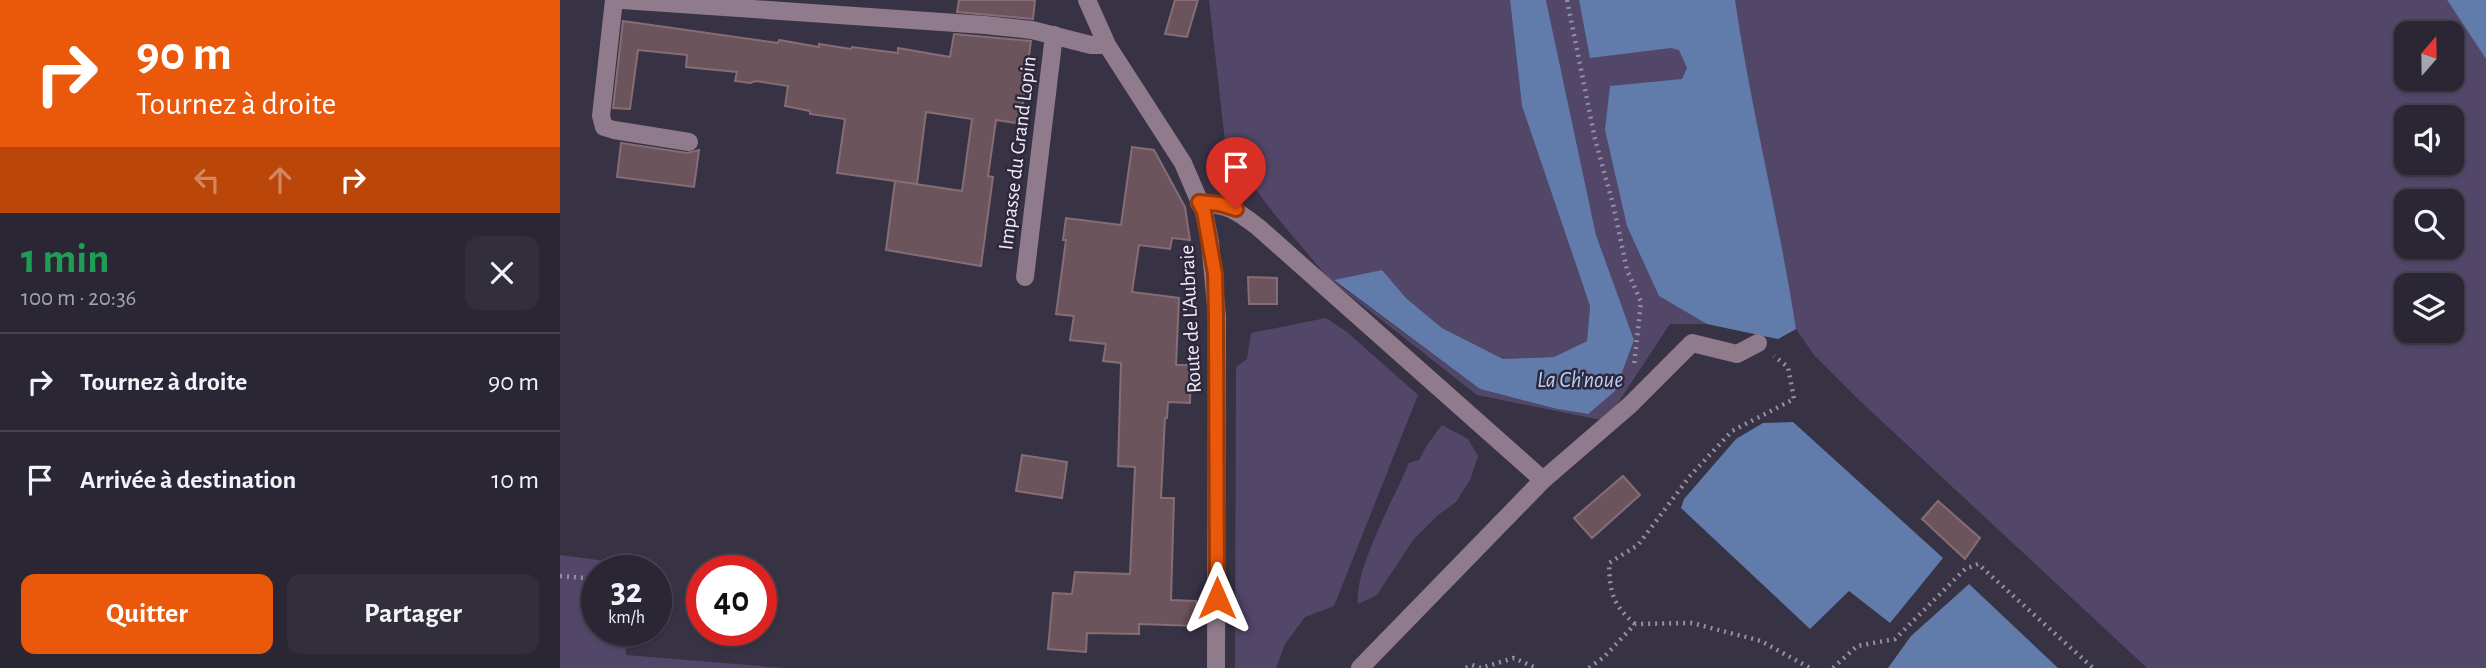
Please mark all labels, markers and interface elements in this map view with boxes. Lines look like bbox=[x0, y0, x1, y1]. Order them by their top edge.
north arrow bbox=[2394, 21, 2464, 91]
map controls bbox=[2394, 21, 2464, 343]
icon: right bbox=[21, 28, 112, 119]
text: 90 m bbox=[136, 30, 232, 79]
street label: Impasse du Grand Lopin bbox=[995, 55, 1040, 251]
text: Tournez à droite bbox=[136, 88, 336, 120]
button: sound bbox=[2394, 105, 2464, 175]
pin bbox=[1206, 137, 1266, 209]
icon: arrive bbox=[1217, 148, 1255, 186]
icon: left bbox=[188, 161, 226, 199]
icon: ahead bbox=[261, 161, 299, 199]
icon: right bbox=[334, 161, 372, 199]
button: search bbox=[2394, 189, 2464, 259]
button: close bbox=[465, 236, 539, 310]
text: 1 min bbox=[21, 238, 110, 280]
street label: Route de L'Aubraie bbox=[1176, 244, 1205, 394]
button: layers bbox=[2394, 273, 2464, 343]
text: 100 m · 20:36 bbox=[21, 287, 136, 310]
icon: right bbox=[21, 363, 59, 401]
text: Tournez à droite bbox=[80, 369, 247, 395]
text: 90 m bbox=[488, 369, 539, 395]
water label: La Ch'noue bbox=[1537, 369, 1623, 392]
icon: arrive bbox=[21, 461, 59, 499]
text: Arrivée à destination bbox=[80, 467, 296, 493]
text: 10 m bbox=[491, 467, 539, 493]
speed limit sign: 40 bbox=[686, 555, 777, 646]
position arrow bbox=[1180, 561, 1254, 635]
button: Quitter bbox=[21, 574, 273, 654]
button: Partager bbox=[287, 574, 539, 654]
text: 32 bbox=[611, 574, 642, 609]
text: km/h bbox=[608, 609, 645, 627]

